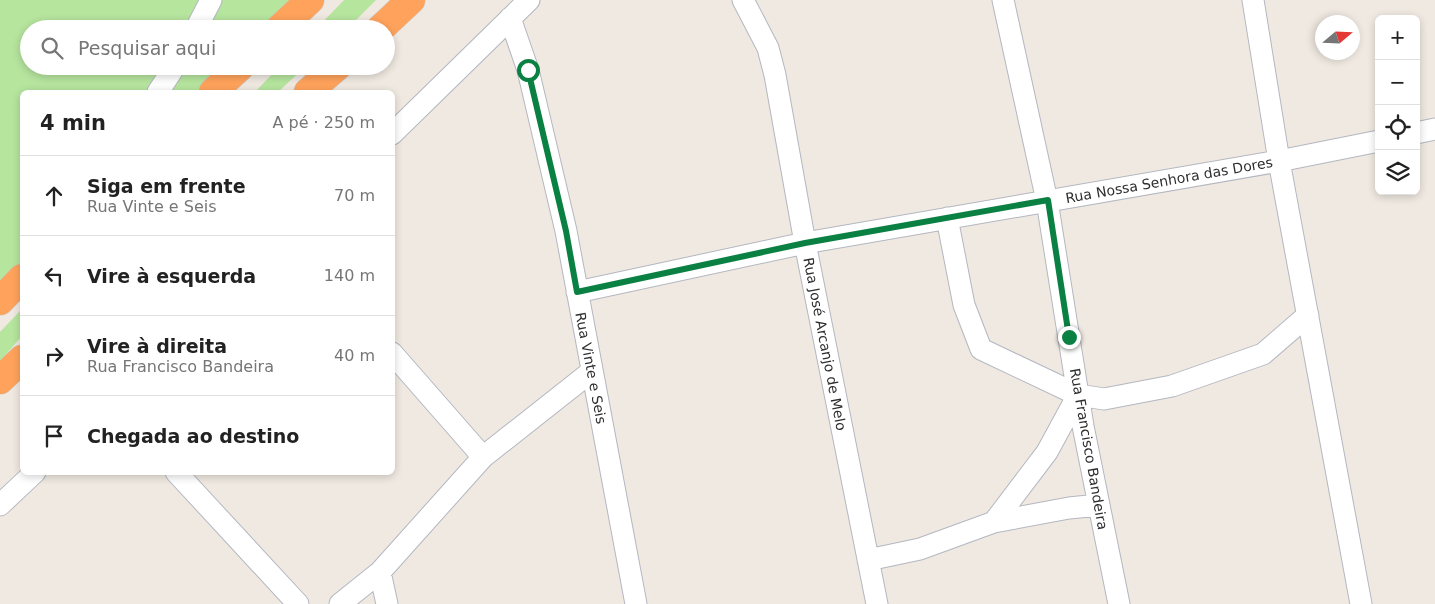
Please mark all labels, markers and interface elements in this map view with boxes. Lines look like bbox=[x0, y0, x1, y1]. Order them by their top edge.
north arrow bbox=[1315, 15, 1360, 60]
map controls bbox=[1375, 15, 1420, 195]
button: + bbox=[1375, 15, 1420, 60]
search box bbox=[20, 20, 395, 75]
icon: search bbox=[38, 34, 66, 62]
text: Pesquisar aqui bbox=[78, 37, 216, 59]
route start bbox=[517, 59, 540, 82]
button: − bbox=[1375, 60, 1420, 105]
button: locate bbox=[1375, 105, 1420, 150]
text: 4 min bbox=[40, 111, 106, 135]
text: A pé · 250 m bbox=[273, 113, 375, 132]
button: layers bbox=[1375, 150, 1420, 195]
street label: Rua Nossa Senhora das Dores bbox=[1064, 154, 1274, 206]
text: Siga em frente bbox=[87, 175, 246, 197]
icon: ahead bbox=[40, 182, 68, 210]
text: 70 m bbox=[334, 186, 375, 205]
text: Rua Vinte e Seis bbox=[87, 197, 217, 216]
street label: Rua José Arcanjo de Melo bbox=[800, 256, 850, 432]
icon: left bbox=[40, 262, 68, 290]
text: Vire à esquerda bbox=[87, 265, 256, 287]
text: 140 m bbox=[324, 266, 375, 285]
street label: Rua Vinte e Seis bbox=[572, 311, 610, 425]
route end bbox=[1058, 326, 1081, 349]
text: Vire à direita bbox=[87, 335, 227, 357]
icon: right bbox=[40, 342, 68, 370]
text: 40 m bbox=[334, 346, 375, 365]
text: Rua Francisco Bandeira bbox=[87, 357, 274, 376]
street label: Rua Francisco Bandeira bbox=[1067, 367, 1111, 531]
icon: arrive bbox=[40, 422, 68, 450]
text: Chegada ao destino bbox=[87, 425, 299, 447]

